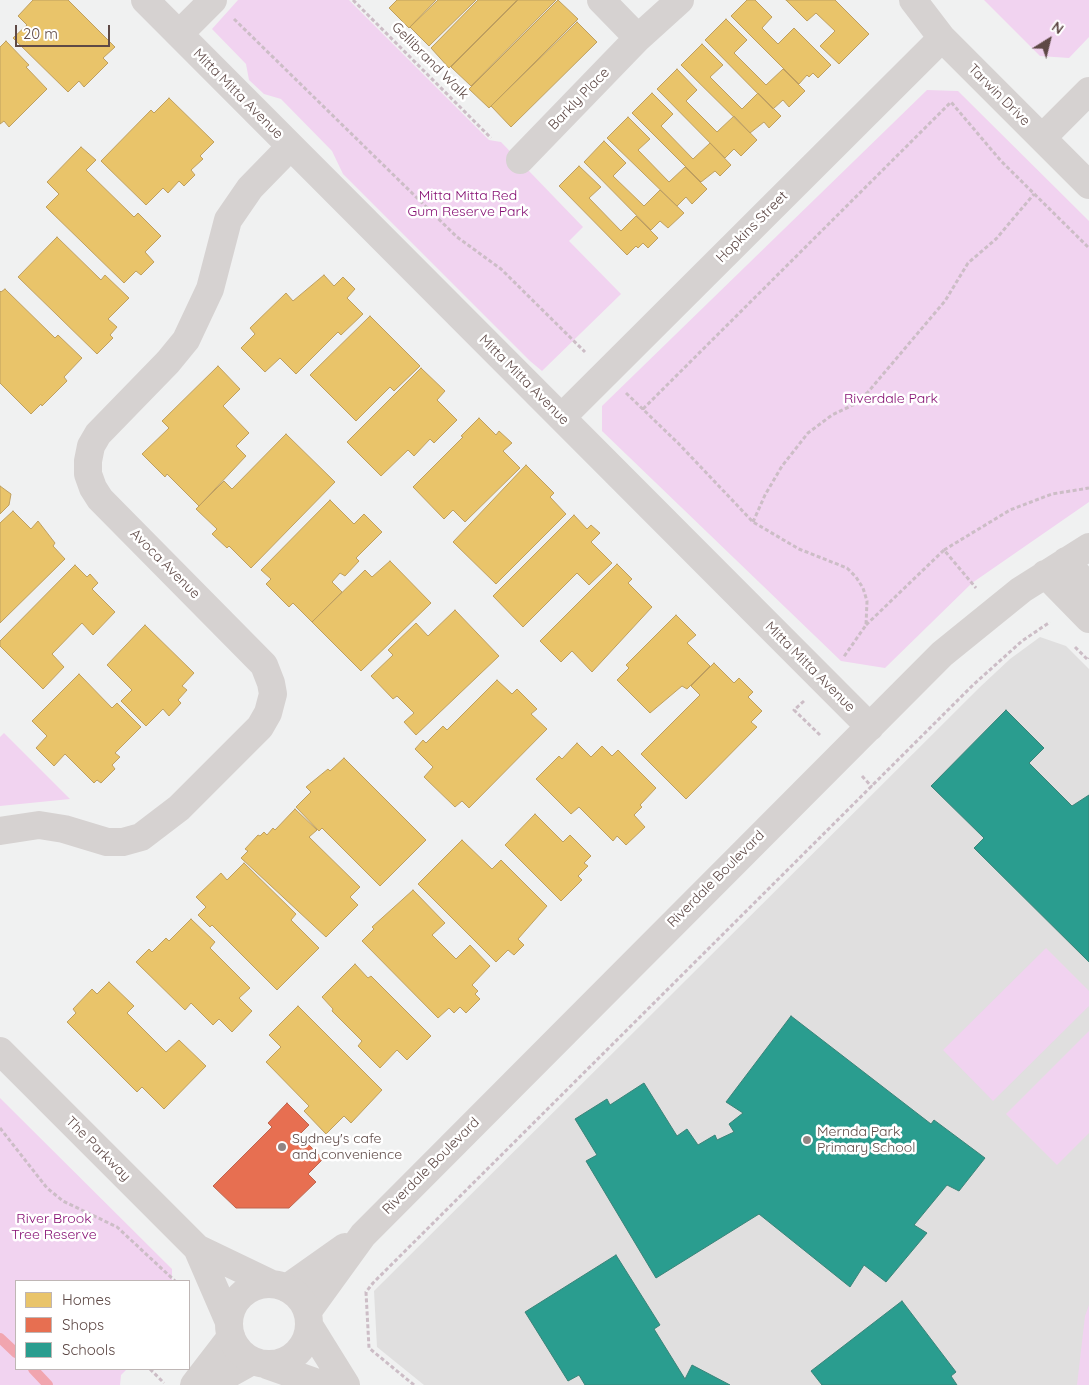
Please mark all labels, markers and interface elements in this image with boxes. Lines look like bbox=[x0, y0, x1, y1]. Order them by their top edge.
scale bar bbox=[18, 15, 112, 47]
north arrow bbox=[1024, 15, 1074, 65]
text: N bbox=[1048, 18, 1067, 38]
street label: Gellibrand Walk bbox=[388, 19, 472, 103]
text: 20 m bbox=[23, 24, 58, 43]
street label: Mitta Mitta Avenue bbox=[189, 45, 287, 143]
street label: Tarwin Drive bbox=[965, 61, 1033, 129]
street label: Barkly Place bbox=[545, 64, 613, 134]
park label: Mitta Mitta Red Gum Reserve Park bbox=[408, 188, 528, 220]
street label: Hopkins Street bbox=[713, 188, 791, 266]
street label: Mitta Mitta Avenue bbox=[475, 331, 573, 429]
park label: Riverdale Park bbox=[844, 391, 938, 407]
street label: Avoca Avenue bbox=[127, 526, 203, 602]
street label: Mitta Mitta Avenue bbox=[761, 618, 859, 716]
street label: Riverdale Boulevard bbox=[664, 827, 768, 931]
street label: The Parkway bbox=[62, 1113, 134, 1185]
street label: Riverdale Boulevard bbox=[379, 1114, 483, 1218]
place label: Mernda Park Primary School bbox=[817, 1124, 915, 1156]
place label: Sydney's cafe and convenience bbox=[292, 1131, 402, 1164]
marker: Mernda Park Primary School bbox=[801, 1134, 813, 1146]
marker: Sydney's cafe and convenience bbox=[276, 1141, 288, 1153]
park label: River Brook Tree Reserve bbox=[11, 1211, 97, 1244]
legend bbox=[15, 1280, 190, 1370]
text: Homes bbox=[62, 1290, 111, 1309]
text: Shops bbox=[62, 1315, 104, 1334]
text: Schools bbox=[62, 1340, 115, 1359]

